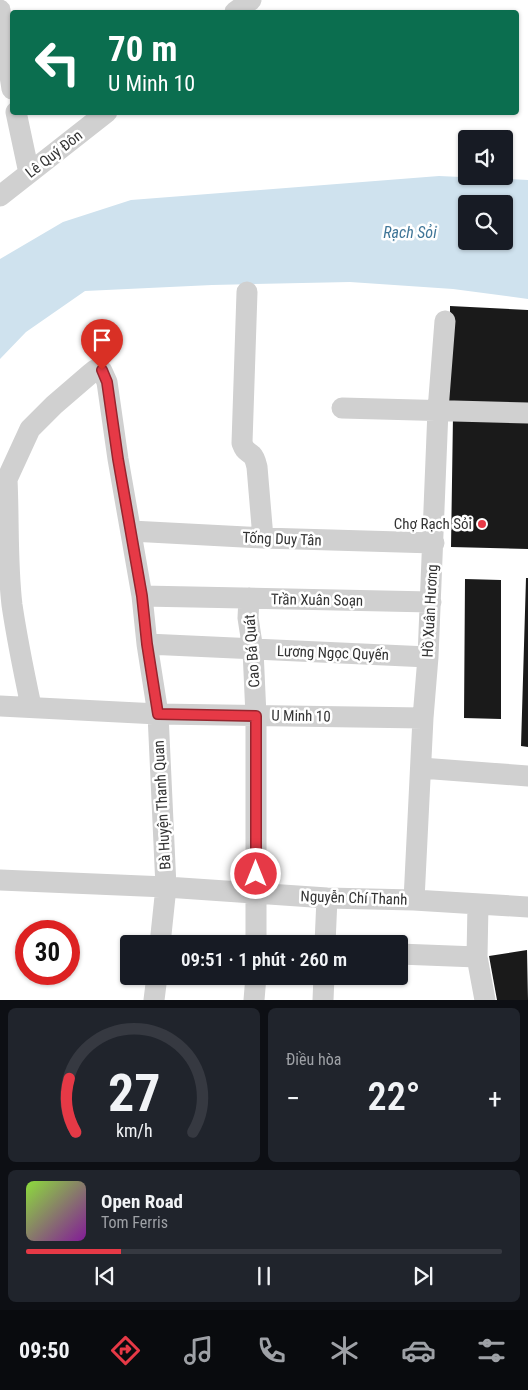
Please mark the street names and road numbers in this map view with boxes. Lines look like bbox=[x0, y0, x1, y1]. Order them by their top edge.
street label: Lê Quý Đôn bbox=[22, 126, 86, 182]
street label: Tống Duy Tân bbox=[242, 529, 322, 549]
street label: Hồ Xuân Hương bbox=[419, 564, 441, 658]
street label: Trần Xuân Soạn bbox=[271, 590, 363, 610]
street label: Cao Bá Quát bbox=[240, 614, 264, 688]
street label: Lương Ngọc Quyến bbox=[277, 642, 389, 664]
street label: U Minh 10 bbox=[271, 706, 331, 726]
street label: Bà Huyện Thanh Quan bbox=[150, 740, 174, 870]
street label: Nguyễn Chí Thanh bbox=[300, 887, 408, 909]

